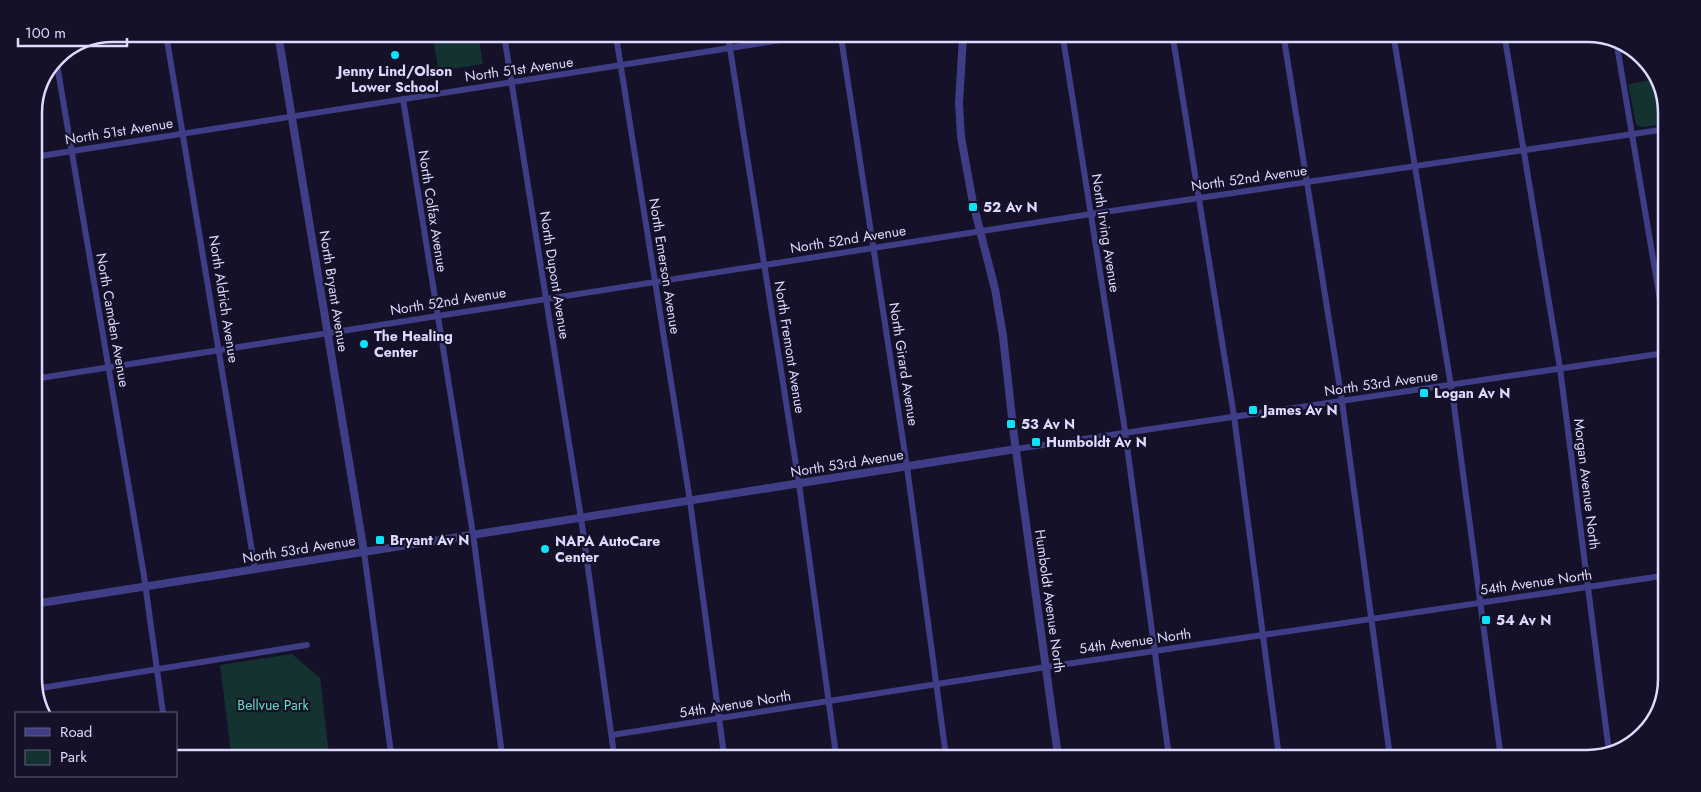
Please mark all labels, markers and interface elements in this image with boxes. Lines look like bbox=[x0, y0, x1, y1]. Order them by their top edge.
scale bar bbox=[18, 15, 126, 47]
text: 100 m bbox=[25, 22, 66, 44]
marker: Jenny Lind/Olson Lower School bbox=[389, 49, 401, 61]
street label: North 51st Avenue bbox=[464, 51, 574, 87]
place label: Jenny Lind/Olson Lower School bbox=[335, 61, 452, 97]
street label: North 51st Avenue bbox=[63, 113, 175, 149]
street label: North Colfax Avenue bbox=[413, 149, 453, 273]
street label: North 52nd Avenue bbox=[1190, 160, 1308, 196]
street label: North Irving Avenue bbox=[1087, 172, 1125, 294]
street label: North Emerson Avenue bbox=[644, 197, 686, 335]
place label: 52 Av N bbox=[983, 197, 1038, 217]
marker: 52 Av N bbox=[967, 201, 979, 213]
street label: North Dupont Avenue bbox=[535, 210, 575, 340]
street label: North 52nd Avenue bbox=[789, 220, 907, 258]
street label: North Bryant Avenue bbox=[315, 229, 353, 353]
street label: North Aldrich Avenue bbox=[204, 234, 244, 364]
street label: North Camden Avenue bbox=[91, 251, 135, 389]
street label: North Fremont Avenue bbox=[770, 279, 810, 415]
street label: North 52nd Avenue bbox=[389, 282, 507, 320]
street label: North Girard Avenue bbox=[884, 301, 924, 427]
place label: The Healing Center bbox=[374, 326, 453, 362]
marker: The Healing Center bbox=[358, 338, 370, 350]
street label: North 53rd Avenue bbox=[1323, 365, 1439, 401]
place label: Logan Av N bbox=[1434, 383, 1510, 403]
marker: Logan Av N bbox=[1418, 387, 1430, 399]
place label: James Av N bbox=[1260, 400, 1338, 420]
marker: James Av N bbox=[1247, 404, 1259, 416]
place label: 53 Av N bbox=[1021, 414, 1075, 434]
street label: Morgan Avenue North bbox=[1569, 417, 1605, 551]
marker: 53 Av N bbox=[1005, 418, 1017, 430]
place label: Humboldt Av N bbox=[1046, 432, 1147, 452]
marker: Humboldt Av N bbox=[1030, 436, 1042, 448]
street label: North 53rd Avenue bbox=[789, 444, 905, 482]
street label: Humboldt Avenue North bbox=[1030, 528, 1070, 674]
street label: North 53rd Avenue bbox=[241, 530, 357, 568]
place label: Bryant Av N bbox=[390, 530, 469, 550]
place label: NAPA AutoCare Center bbox=[555, 531, 660, 567]
marker: Bryant Av N bbox=[374, 534, 386, 546]
marker: NAPA AutoCare Center bbox=[539, 543, 551, 555]
street label: 54th Avenue North bbox=[1479, 564, 1593, 600]
place label: 54 Av N bbox=[1496, 610, 1551, 630]
marker: 54 Av N bbox=[1480, 614, 1492, 626]
street label: 54th Avenue North bbox=[1078, 623, 1192, 659]
street label: 54th Avenue North bbox=[678, 685, 792, 723]
park label: Bellvue Park bbox=[237, 695, 309, 715]
legend bbox=[15, 712, 178, 777]
text: Road bbox=[60, 721, 92, 743]
text: Park bbox=[60, 746, 87, 768]

